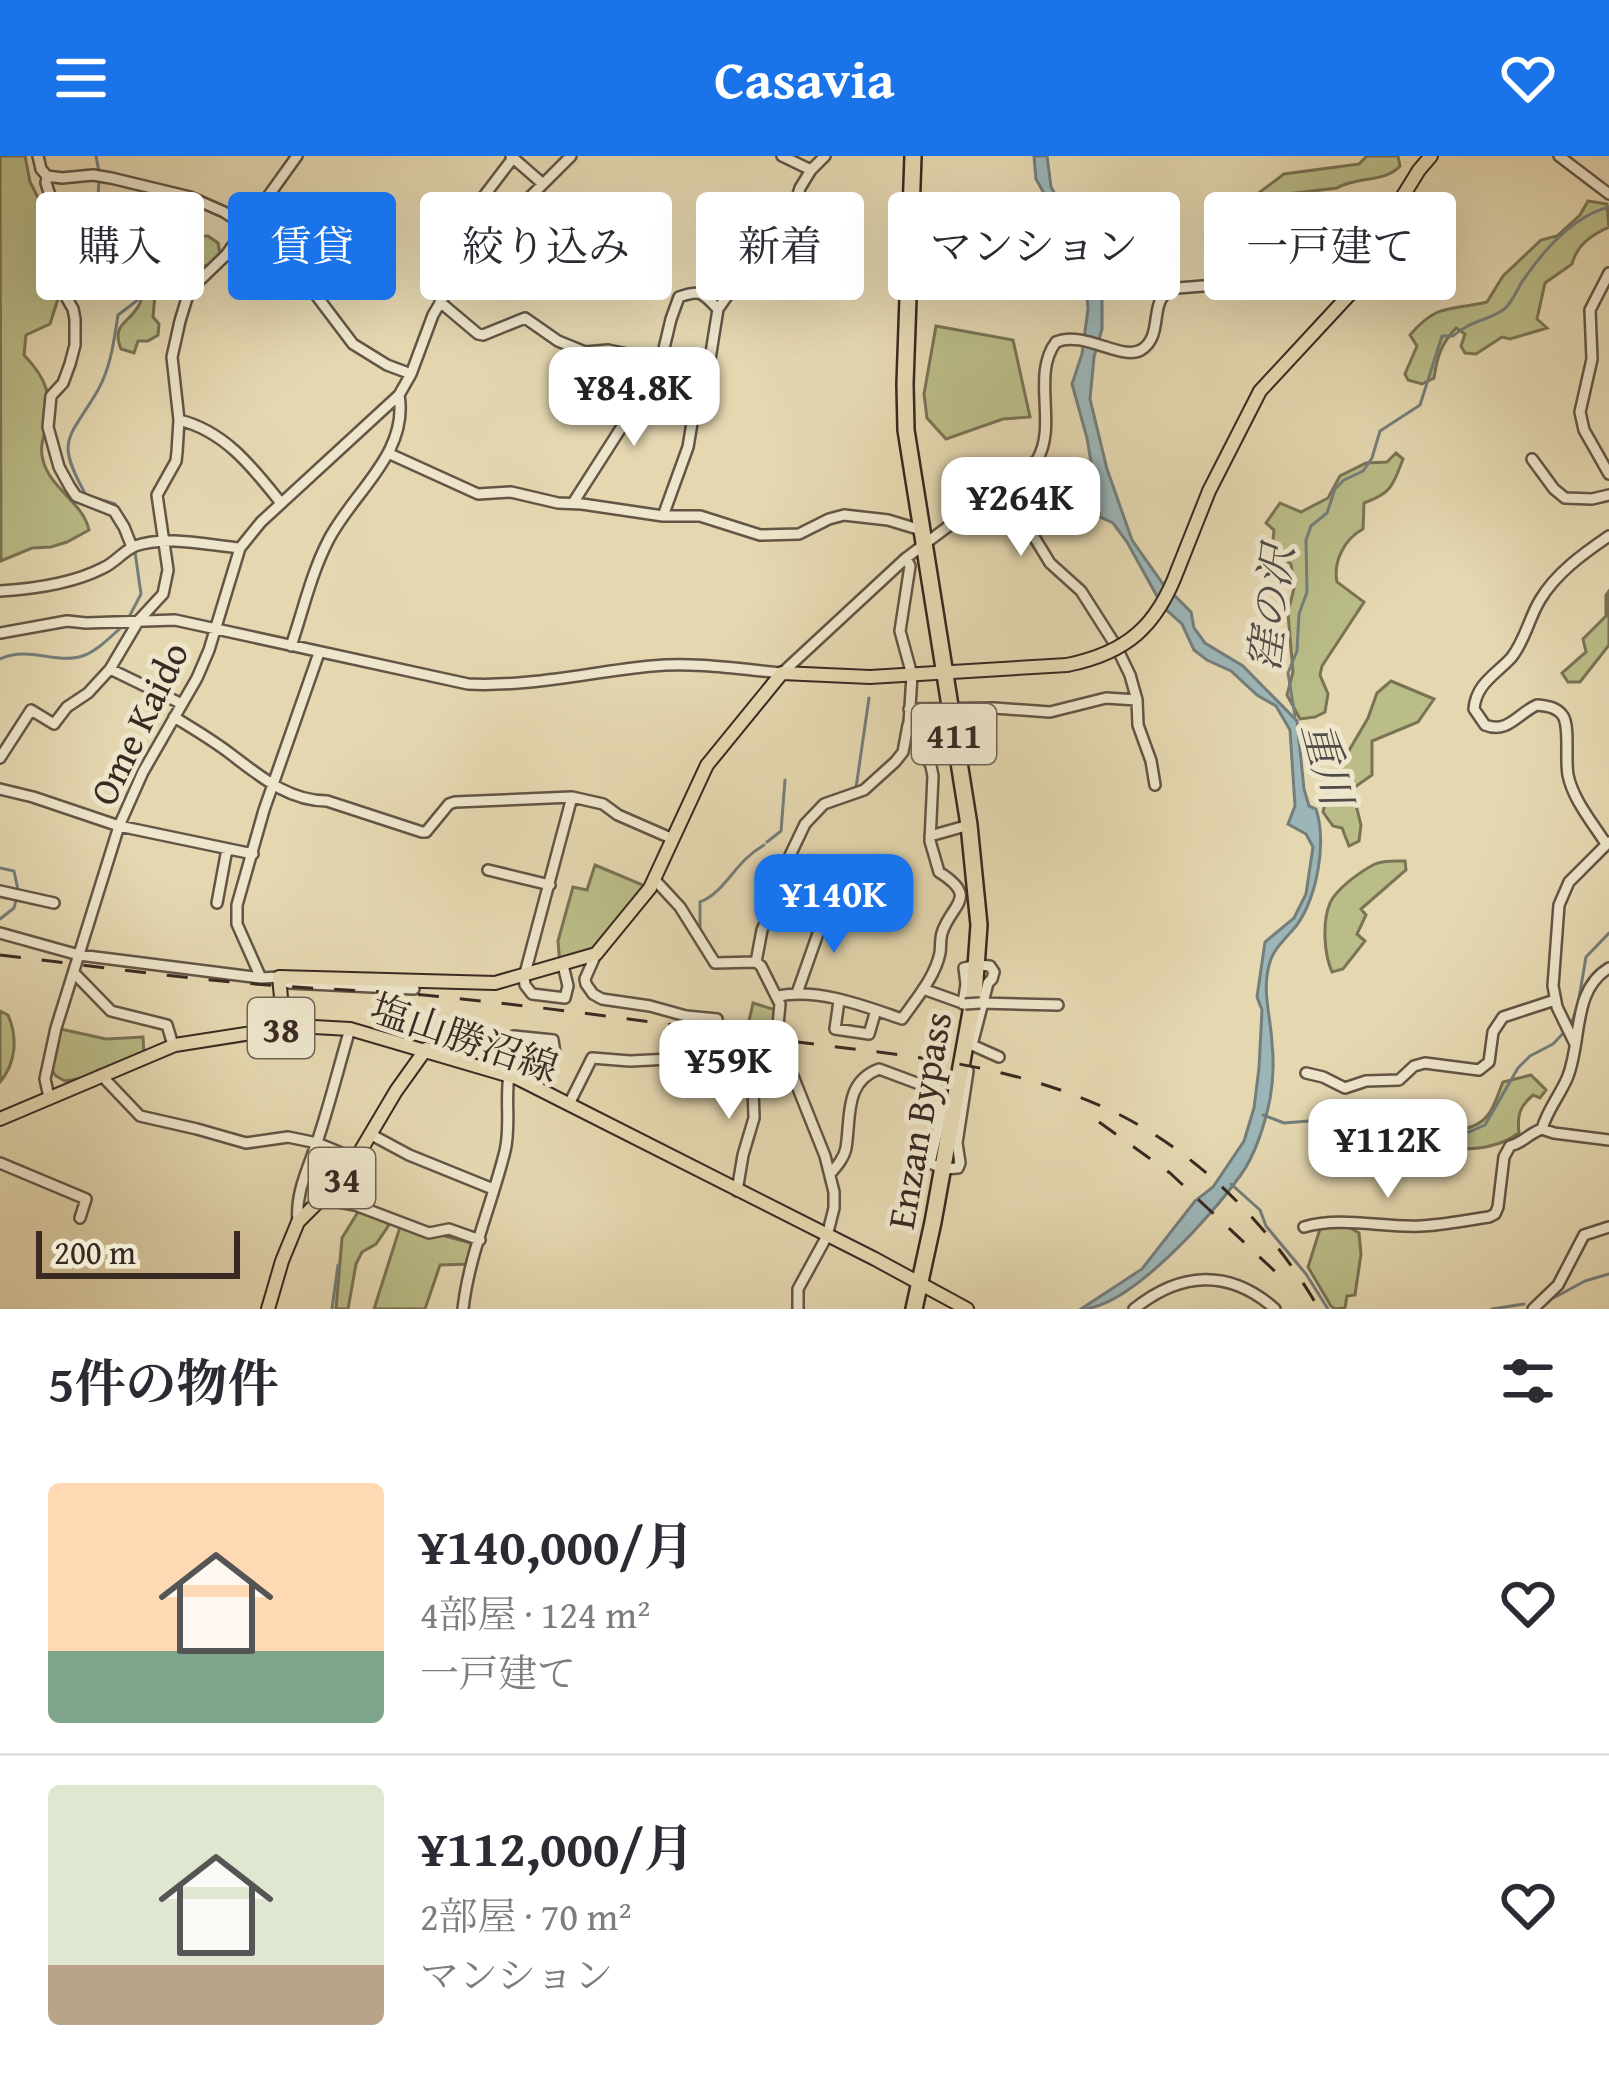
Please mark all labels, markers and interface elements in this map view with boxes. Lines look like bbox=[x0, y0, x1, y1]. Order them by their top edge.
text: Casavia bbox=[714, 39, 895, 118]
icon: menu bbox=[48, 45, 114, 111]
icon: heart bbox=[1495, 45, 1561, 111]
chip: 購入 bbox=[36, 192, 204, 300]
chip: 賃貸 bbox=[228, 192, 396, 300]
chip: 絞り込み bbox=[420, 192, 672, 300]
chip: 新着 bbox=[696, 192, 864, 300]
chip: マンション bbox=[888, 192, 1180, 300]
chip: 一戸建て bbox=[1204, 192, 1456, 300]
pin: ¥84.8K bbox=[536, 347, 732, 449]
text: ¥84.8K bbox=[576, 357, 692, 414]
pin: ¥264K bbox=[937, 457, 1105, 559]
text: ¥264K bbox=[968, 467, 1074, 524]
water label: 窪の沢 bbox=[1232, 537, 1309, 674]
street label: Ome Kaido bbox=[74, 632, 202, 814]
road number: 411 bbox=[912, 704, 996, 764]
water label: 重川 bbox=[1288, 715, 1369, 815]
pin: ¥140K bbox=[750, 854, 918, 956]
text: ¥140K bbox=[781, 864, 887, 921]
street label: 塩山勝沼線 bbox=[364, 978, 566, 1096]
road number: 38 bbox=[248, 998, 314, 1058]
street label: Enzan Bypass bbox=[871, 1007, 965, 1233]
pin: ¥59K bbox=[658, 1020, 800, 1122]
text: ¥59K bbox=[686, 1030, 772, 1087]
pin: ¥112K bbox=[1304, 1099, 1472, 1201]
text: ¥112K bbox=[1335, 1109, 1441, 1166]
road number: 34 bbox=[309, 1148, 375, 1208]
scale bar bbox=[36, 1225, 240, 1278]
text: 200 m bbox=[54, 1228, 136, 1276]
text: 5件の物件 bbox=[48, 1345, 278, 1420]
icon: filters bbox=[1495, 1348, 1561, 1414]
text: ¥140,000/月 bbox=[420, 1508, 695, 1583]
icon: home bbox=[144, 1531, 288, 1675]
icon: heart bbox=[1495, 1570, 1561, 1636]
text: 4部屋 · 124 m² bbox=[420, 1585, 650, 1642]
text: 一戸建て bbox=[420, 1644, 576, 1701]
text: ¥112,000/月 bbox=[420, 1810, 695, 1885]
icon: home bbox=[144, 1833, 288, 1977]
icon: heart bbox=[1495, 1872, 1561, 1938]
text: 2部屋 · 70 m² bbox=[420, 1887, 632, 1944]
text: マンション bbox=[420, 1946, 613, 2003]

